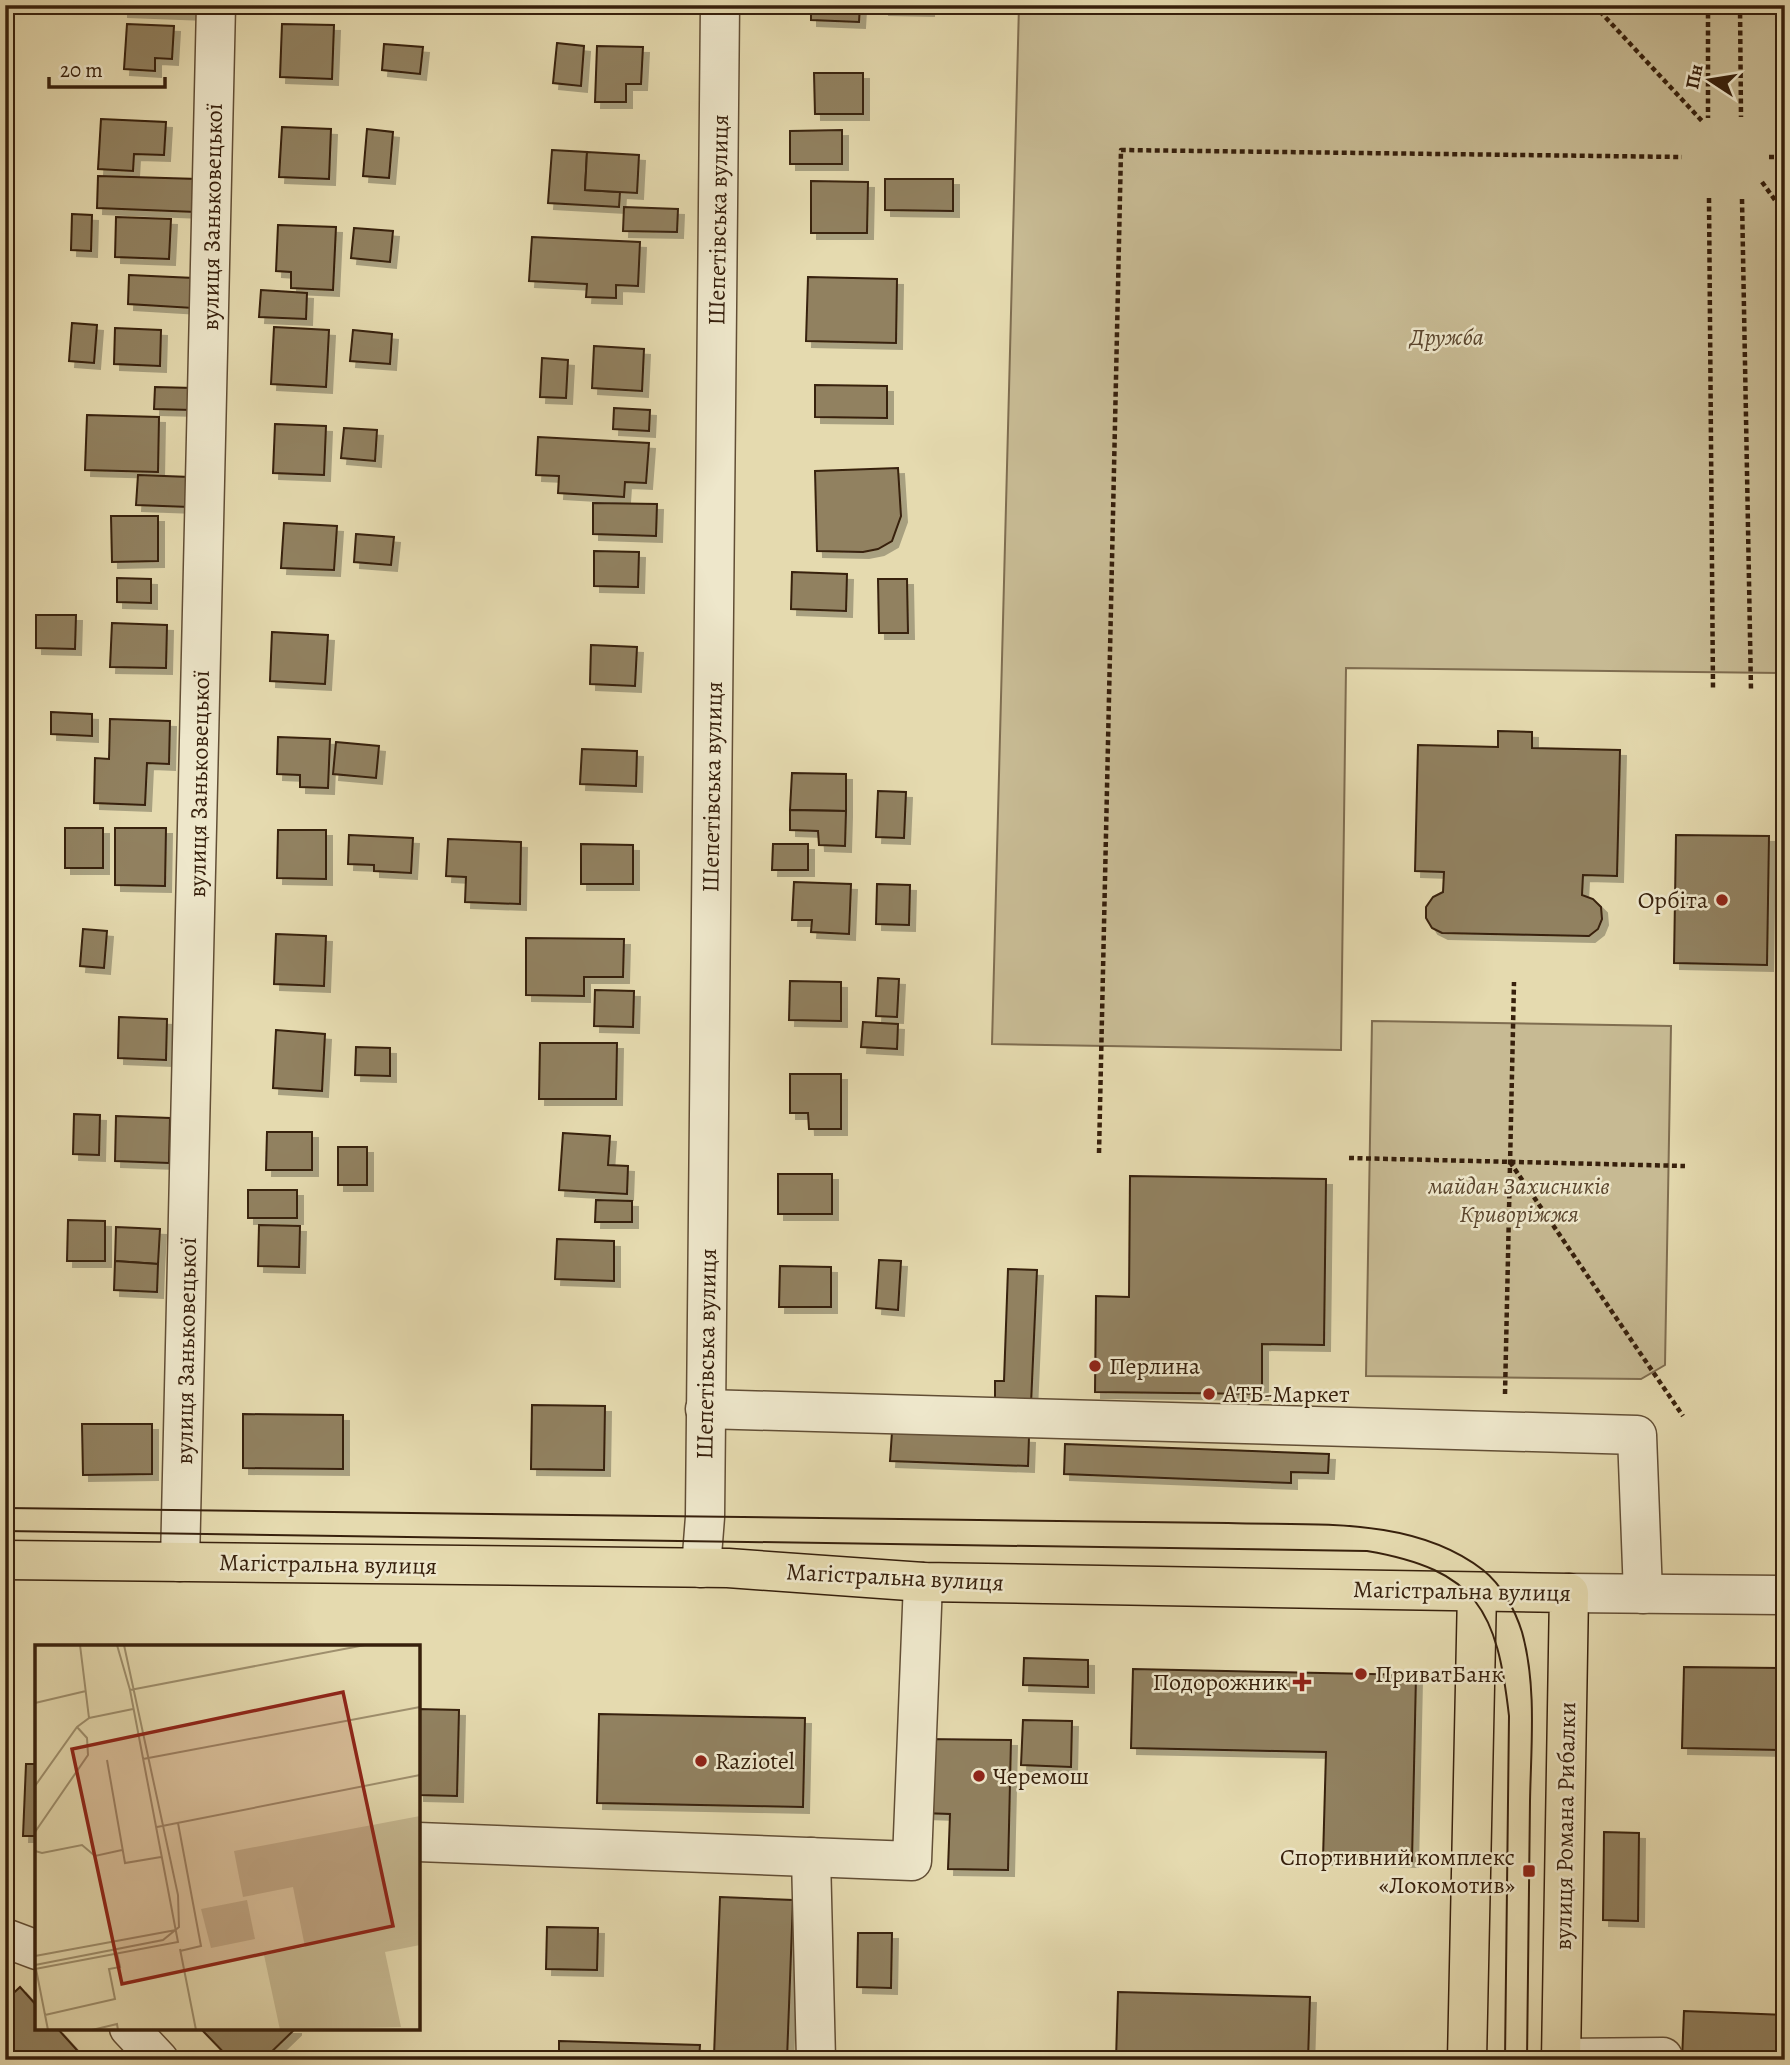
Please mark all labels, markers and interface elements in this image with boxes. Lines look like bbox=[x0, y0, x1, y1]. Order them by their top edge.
scale bar bbox=[49, 46, 164, 90]
north arrow bbox=[1674, 46, 1744, 116]
text: 20 m bbox=[60, 56, 103, 84]
text: Пн bbox=[1679, 62, 1710, 92]
street label: вулиця Заньковецької bbox=[194, 103, 230, 331]
street label: Шепетівська вулиця bbox=[700, 114, 736, 326]
park label: Дружба bbox=[1408, 321, 1484, 353]
street label: вулиця Заньковецької bbox=[181, 670, 217, 898]
street label: Шепетівська вулиця bbox=[694, 681, 730, 893]
place label: Орбіта bbox=[1638, 884, 1708, 916]
marker: Орбіта bbox=[1714, 892, 1730, 908]
park label: майдан Захисників Криворіжжя bbox=[1427, 1170, 1610, 1230]
street label: вулиця Заньковецької bbox=[168, 1237, 204, 1465]
street label: Шепетівська вулиця bbox=[688, 1248, 724, 1460]
place label: Перлина bbox=[1109, 1350, 1200, 1382]
marker: Перлина bbox=[1087, 1358, 1103, 1374]
place label: АТБ-Маркет bbox=[1222, 1378, 1350, 1410]
marker: АТБ-Маркет bbox=[1201, 1386, 1217, 1402]
street label: Магістральна вулиця bbox=[219, 1546, 437, 1582]
street label: Магістральна вулиця bbox=[785, 1555, 1005, 1599]
street label: Магістральна вулиця bbox=[1353, 1573, 1571, 1609]
inset map bbox=[35, 1645, 420, 2030]
place label: ПриватБанк bbox=[1375, 1658, 1504, 1690]
place label: Подорожник bbox=[1153, 1666, 1288, 1698]
marker: ПриватБанк bbox=[1353, 1666, 1369, 1682]
marker: Подорожник bbox=[1294, 1674, 1310, 1690]
street label: вулиця Романа Рибалки bbox=[1547, 1702, 1583, 1950]
place label: Raziotel bbox=[715, 1745, 795, 1777]
marker: Raziotel bbox=[693, 1753, 709, 1769]
place label: Черемош bbox=[993, 1760, 1089, 1792]
marker: Черемош bbox=[971, 1768, 987, 1784]
place label: Спортивний комплекс «Локомотив» bbox=[1280, 1841, 1515, 1901]
marker: Спортивний комплекс «Локомотив» bbox=[1521, 1863, 1537, 1879]

